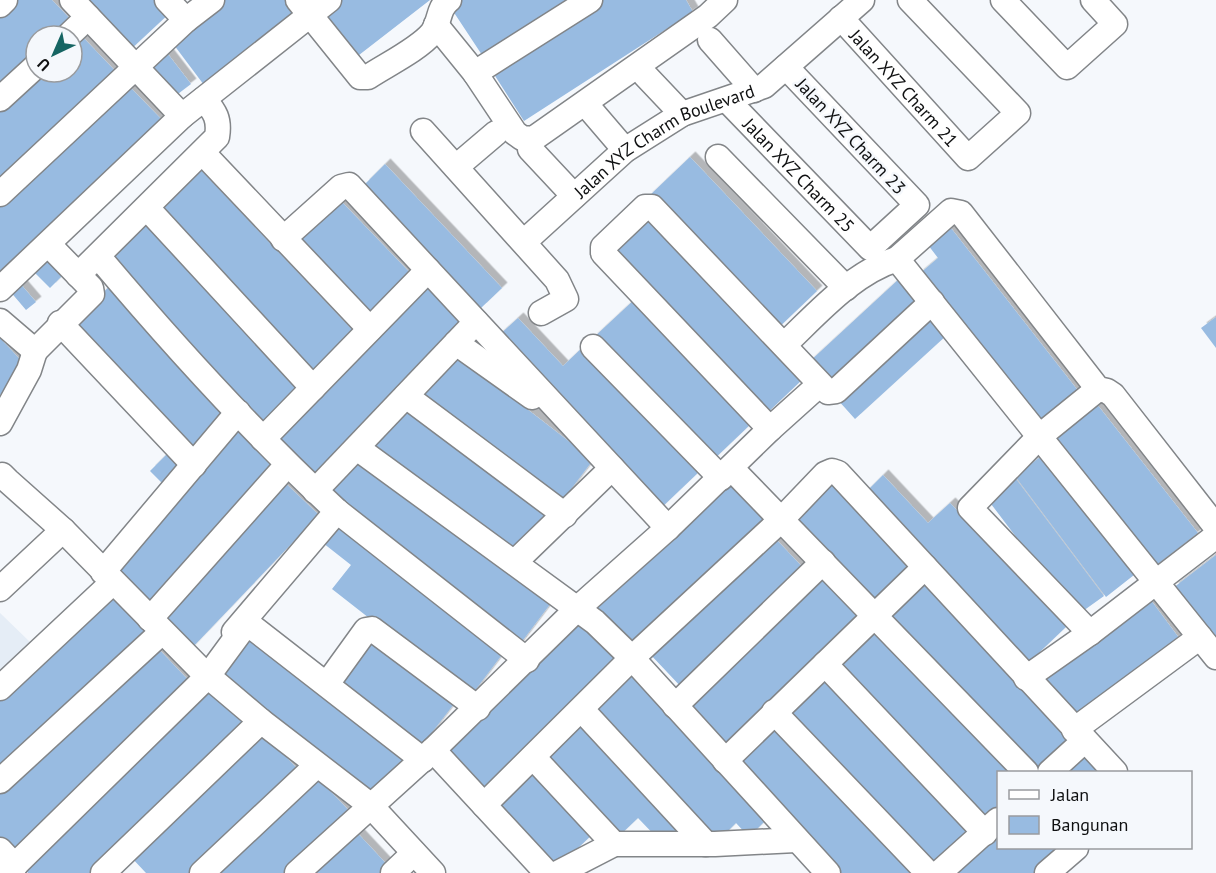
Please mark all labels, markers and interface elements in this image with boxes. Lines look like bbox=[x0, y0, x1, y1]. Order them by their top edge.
street label: Jalan XYZ Charm 21 bbox=[844, 23, 963, 151]
north arrow bbox=[24, 24, 84, 84]
text: U bbox=[33, 54, 54, 75]
street label: Jalan XYZ Charm 23 bbox=[791, 72, 911, 199]
street label: Jalan XYZ Charm Boulevard bbox=[568, 79, 757, 203]
street label: Jalan XYZ Charm 25 bbox=[738, 112, 860, 237]
legend bbox=[997, 771, 1192, 849]
text: Jalan bbox=[1050, 783, 1089, 806]
text: Bangunan bbox=[1051, 813, 1128, 836]

